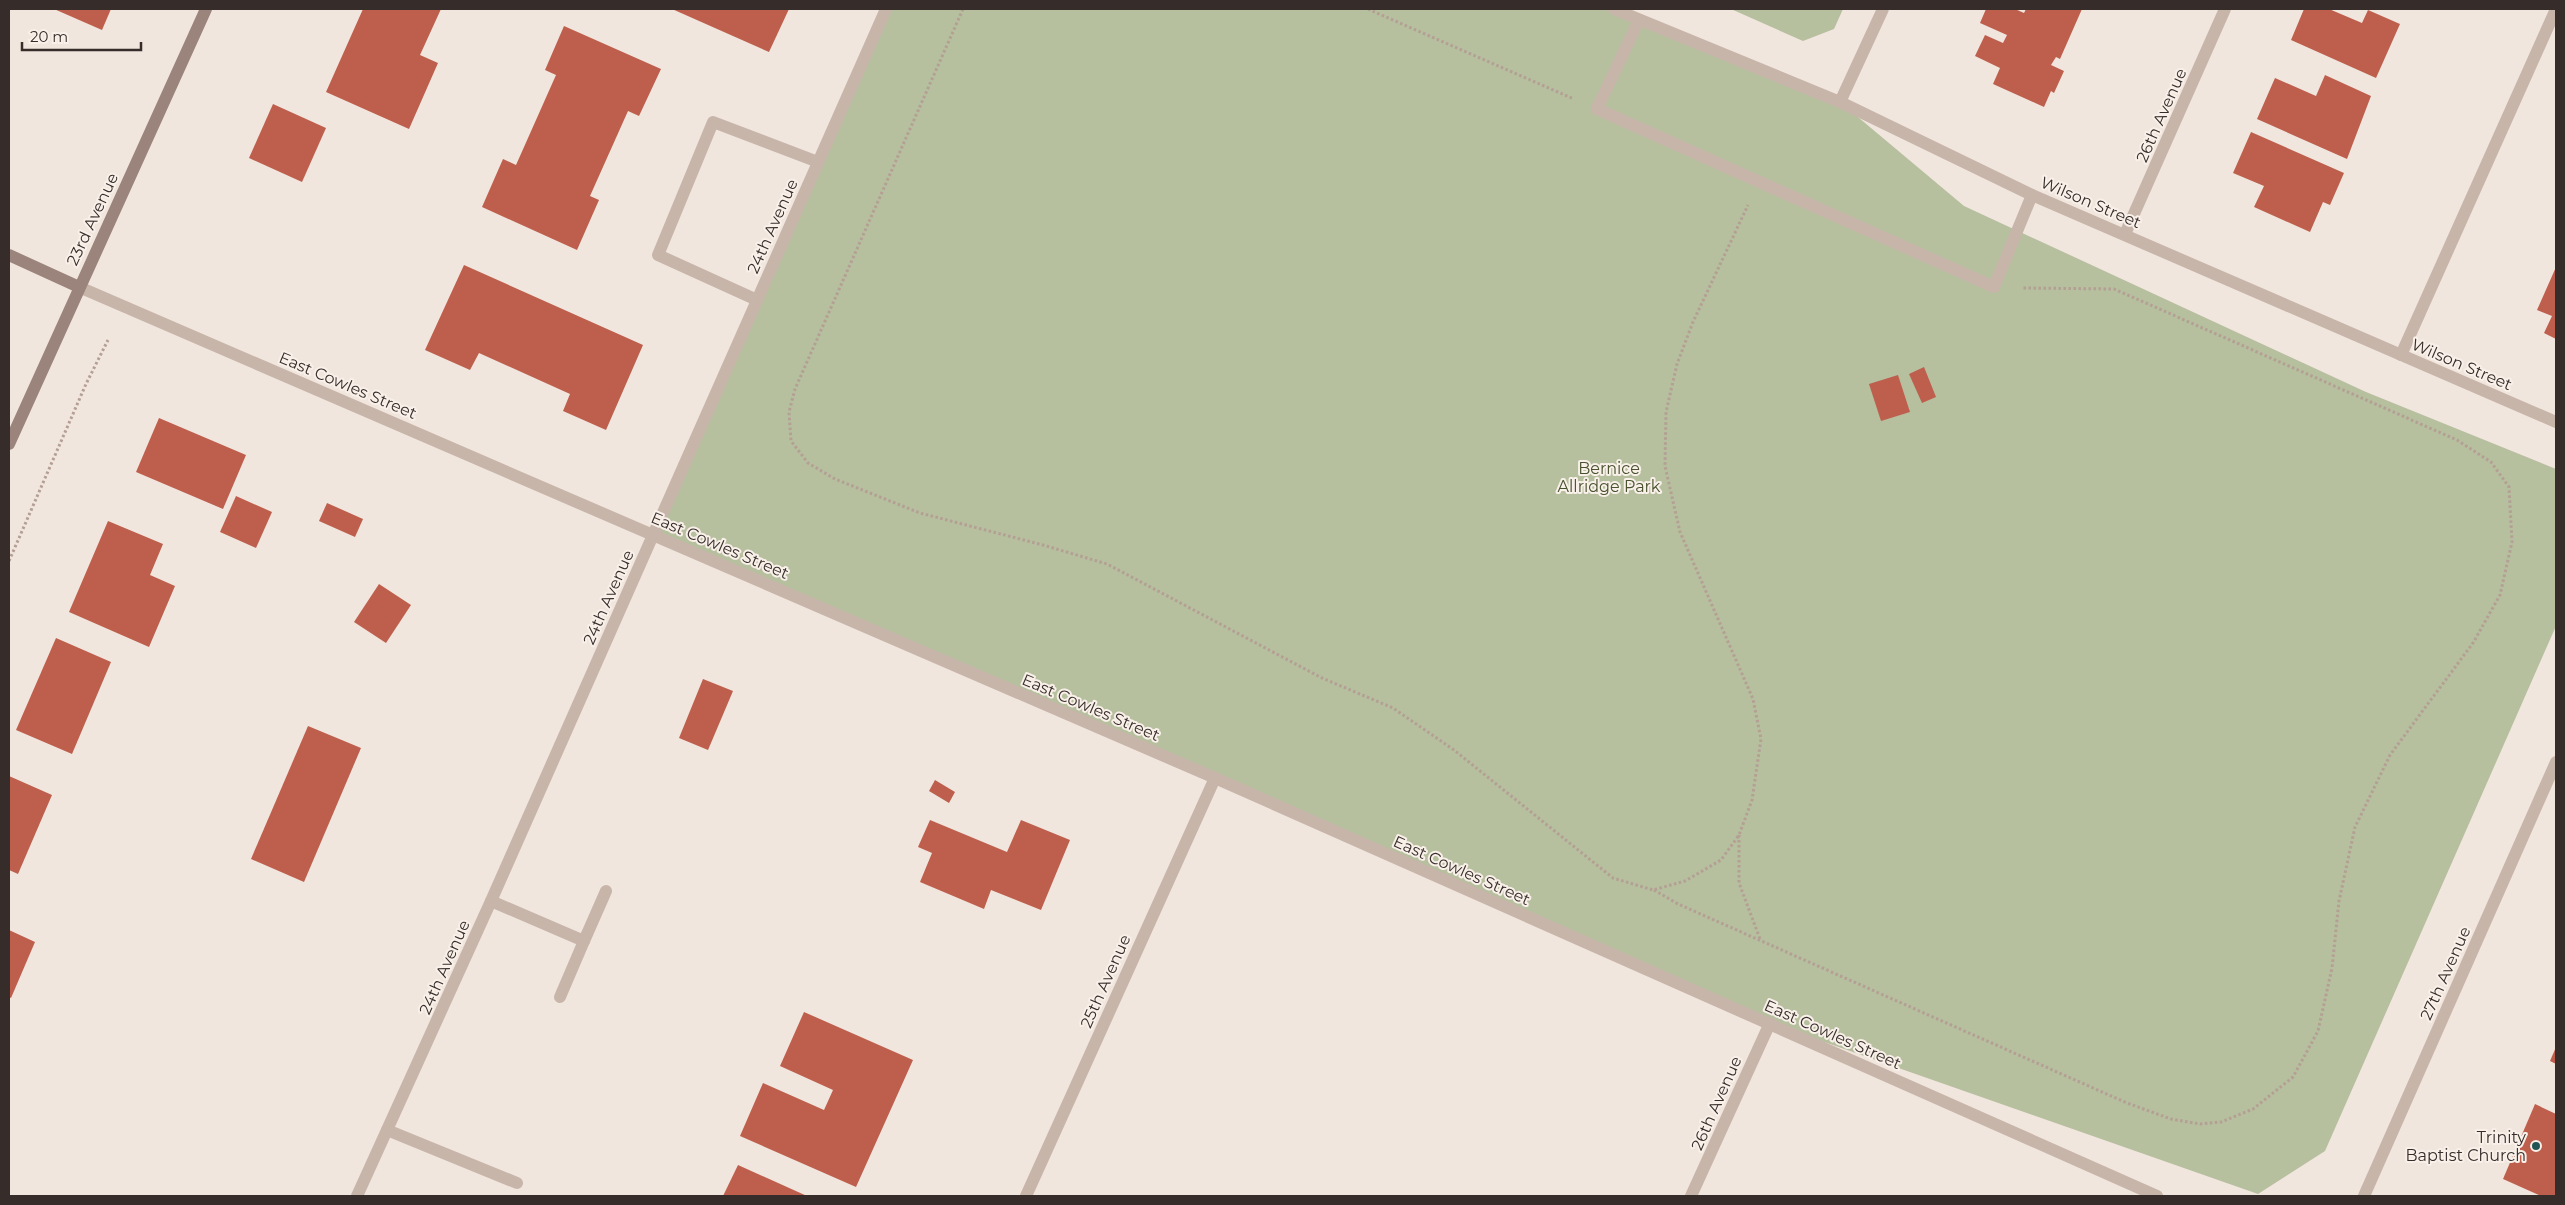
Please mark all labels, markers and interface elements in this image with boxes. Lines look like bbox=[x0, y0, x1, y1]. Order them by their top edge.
scale bar bbox=[22, 20, 141, 52]
text: 20 m bbox=[30, 27, 68, 46]
street label: 26th Avenue bbox=[2132, 65, 2191, 165]
street label: 23rd Avenue bbox=[63, 170, 122, 268]
street label: Wilson Street bbox=[2038, 173, 2144, 232]
street label: 24th Avenue bbox=[743, 176, 802, 276]
street label: Wilson Street bbox=[2409, 335, 2515, 394]
street label: East Cowles Street bbox=[276, 348, 420, 423]
park label: Bernice Allridge Park bbox=[1558, 459, 1661, 496]
street label: East Cowles Street bbox=[648, 508, 792, 583]
street label: 24th Avenue bbox=[579, 547, 638, 647]
street label: East Cowles Street bbox=[1019, 670, 1163, 745]
street label: East Cowles Street bbox=[1390, 832, 1534, 909]
street label: 24th Avenue bbox=[415, 917, 474, 1017]
street label: 27th Avenue bbox=[2416, 924, 2475, 1023]
street label: 25th Avenue bbox=[1076, 932, 1134, 1031]
street label: East Cowles Street bbox=[1761, 996, 1905, 1073]
street label: 26th Avenue bbox=[1687, 1053, 1746, 1153]
place label: Trinity Baptist Church bbox=[2406, 1128, 2526, 1165]
marker: Trinity Baptist Church bbox=[2530, 1140, 2542, 1152]

